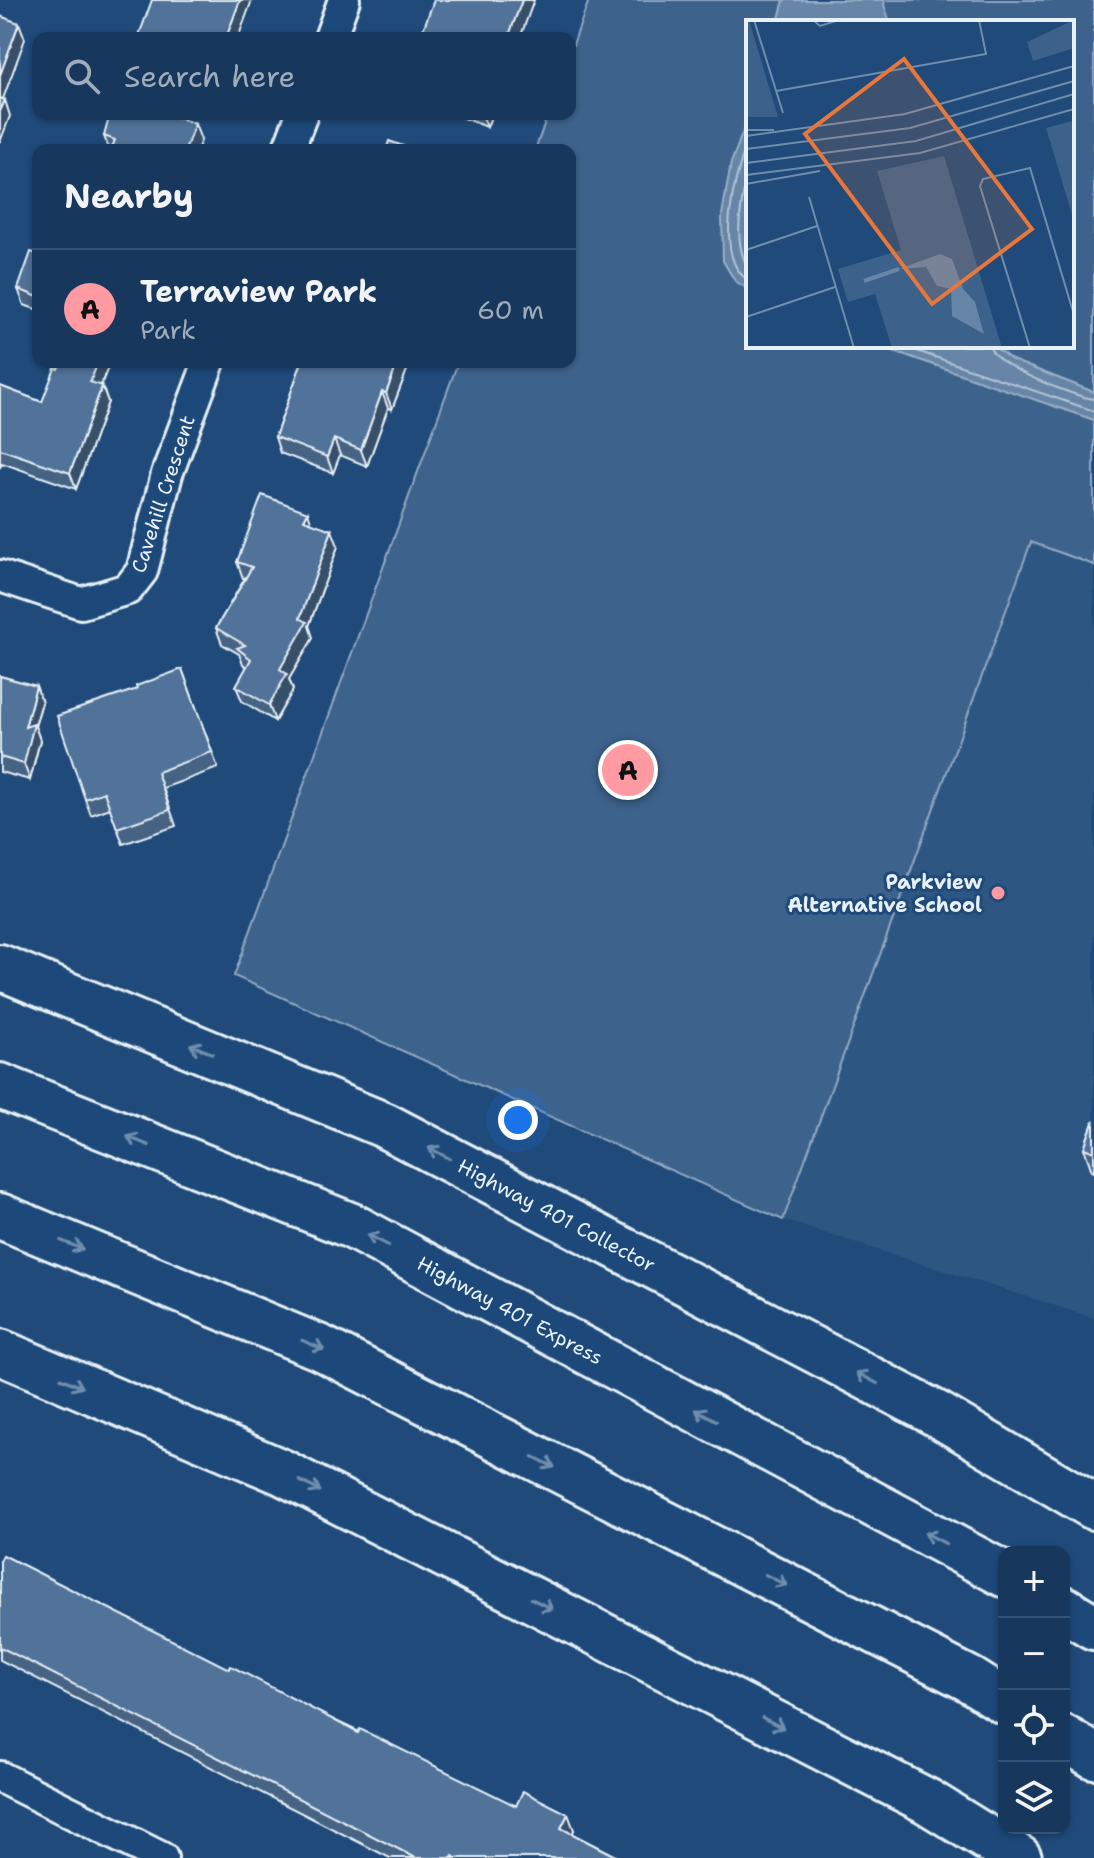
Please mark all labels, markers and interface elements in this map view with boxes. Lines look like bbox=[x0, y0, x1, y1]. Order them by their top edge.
inset map bbox=[746, 20, 1074, 348]
search box bbox=[32, 32, 576, 120]
icon: search bbox=[60, 54, 104, 98]
text: Search here bbox=[124, 56, 295, 97]
text: Nearby bbox=[64, 173, 194, 219]
text: Terraview Park bbox=[140, 271, 377, 312]
text: A bbox=[80, 292, 100, 327]
text: 60 m bbox=[477, 292, 544, 327]
text: Park bbox=[140, 312, 196, 347]
street label: Cavehill Crescent bbox=[125, 412, 201, 576]
pin: A bbox=[602, 740, 654, 800]
place label: Parkview Alternative School bbox=[787, 869, 982, 918]
marker: Parkview Alternative School bbox=[989, 884, 1007, 902]
one-way arrow bbox=[189, 1041, 214, 1056]
your location bbox=[498, 1100, 538, 1140]
one-way arrow bbox=[126, 1132, 151, 1147]
one-way arrow bbox=[427, 1145, 451, 1161]
street label: Highway 401 Collector bbox=[453, 1153, 660, 1278]
one-way arrow bbox=[366, 1231, 390, 1247]
one-way arrow bbox=[59, 1239, 84, 1254]
street label: Highway 401 Express bbox=[413, 1250, 607, 1371]
one-way arrow bbox=[300, 1338, 324, 1353]
one-way arrow bbox=[856, 1369, 880, 1385]
one-way arrow bbox=[59, 1376, 84, 1391]
one-way arrow bbox=[695, 1407, 718, 1423]
one-way arrow bbox=[532, 1455, 556, 1470]
one-way arrow bbox=[298, 1479, 322, 1495]
one-way arrow bbox=[924, 1529, 948, 1545]
map controls bbox=[998, 1546, 1070, 1834]
button: + bbox=[998, 1546, 1070, 1618]
one-way arrow bbox=[763, 1573, 787, 1589]
one-way arrow bbox=[529, 1597, 553, 1613]
button: − bbox=[998, 1618, 1070, 1690]
button: locate bbox=[998, 1690, 1070, 1762]
one-way arrow bbox=[761, 1715, 785, 1731]
button: layers bbox=[998, 1762, 1070, 1834]

